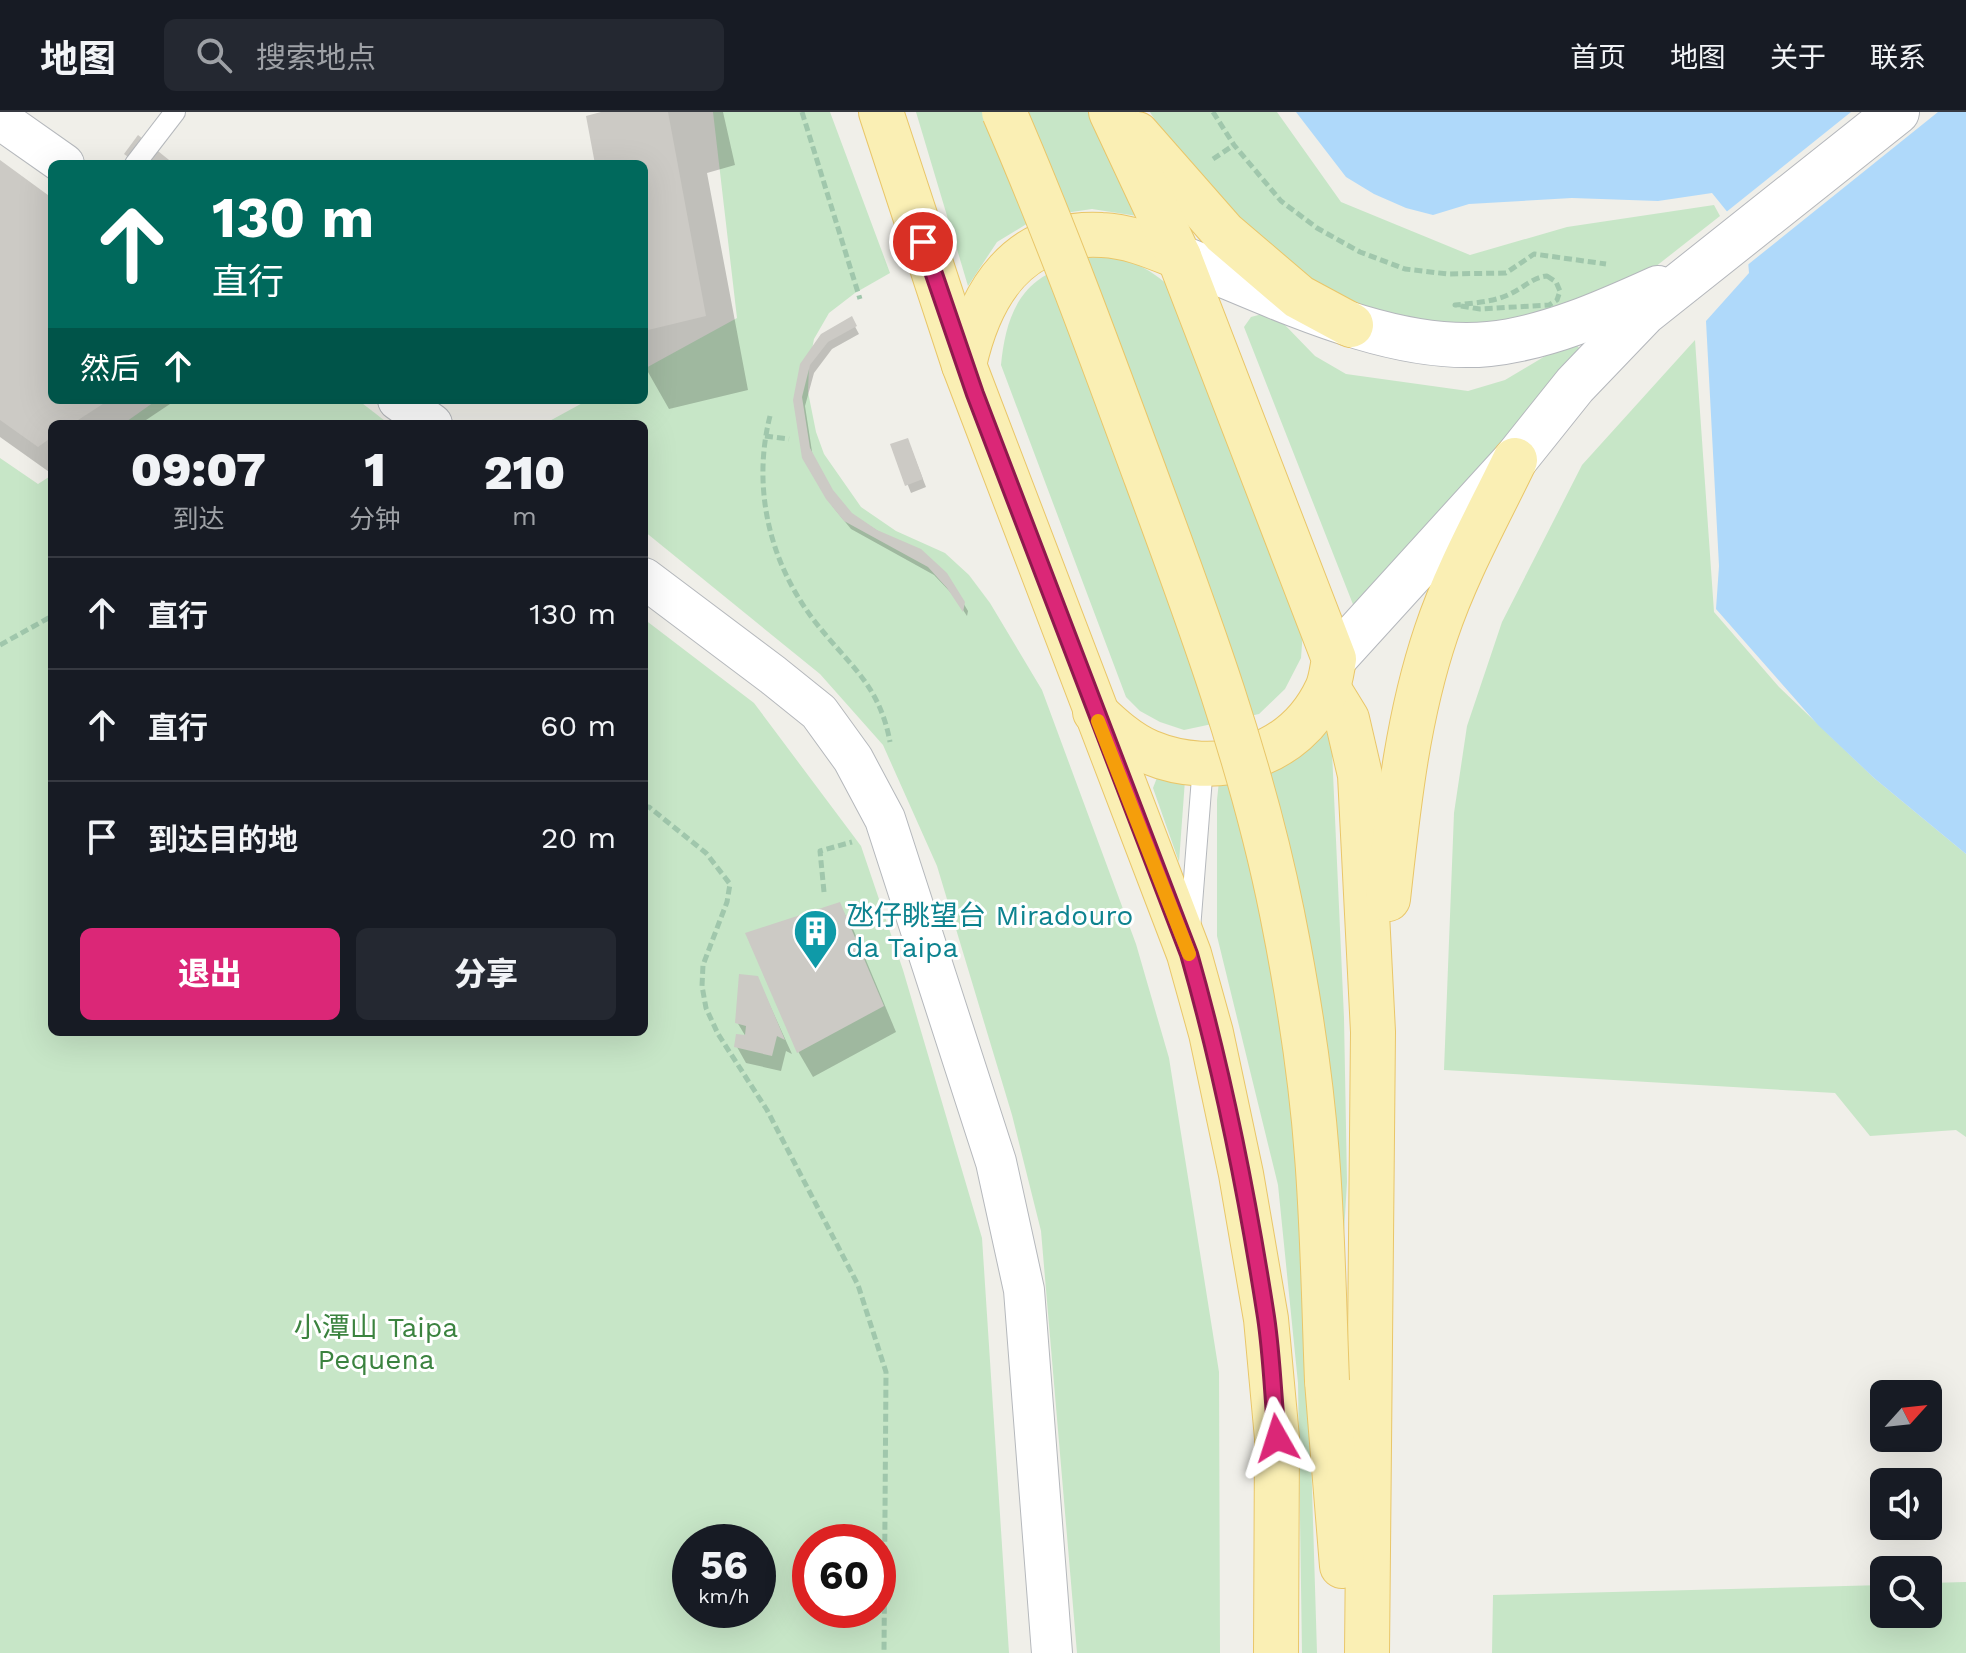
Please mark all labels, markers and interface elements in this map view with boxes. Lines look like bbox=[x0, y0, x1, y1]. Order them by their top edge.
search box bbox=[164, 19, 724, 91]
icon: search bbox=[192, 33, 236, 77]
text: 地图 bbox=[40, 37, 116, 81]
text: 搜索地点 bbox=[256, 40, 376, 75]
text: 首页 bbox=[1570, 41, 1626, 74]
text: 地图 bbox=[1670, 41, 1726, 74]
text: 关于 bbox=[1770, 41, 1826, 74]
text: 联系 bbox=[1870, 41, 1926, 74]
text: 130 m bbox=[212, 185, 374, 251]
icon: ahead bbox=[80, 192, 184, 296]
pin bbox=[889, 208, 957, 276]
icon: arrive bbox=[901, 220, 945, 264]
text: 直行 bbox=[212, 261, 284, 303]
icon: ahead bbox=[156, 344, 200, 388]
text: 然后 bbox=[80, 351, 140, 386]
text: 09:07 bbox=[131, 441, 266, 498]
text: 1 bbox=[364, 441, 386, 498]
text: 210 bbox=[484, 444, 565, 501]
text: m bbox=[512, 501, 537, 531]
text: 到达 bbox=[172, 504, 224, 534]
text: 分钟 bbox=[349, 504, 401, 534]
icon: ahead bbox=[80, 591, 124, 635]
text: 130 m bbox=[529, 596, 616, 631]
text: 直行 bbox=[148, 598, 208, 633]
icon: ahead bbox=[80, 703, 124, 747]
text: 60 m bbox=[540, 708, 616, 743]
text: 直行 bbox=[148, 710, 208, 745]
icon: arrive bbox=[80, 815, 124, 859]
text: 20 m bbox=[541, 820, 616, 855]
text: 到达目的地 bbox=[148, 822, 298, 857]
place label: 氹仔眺望台 Miradouro da Taipa bbox=[846, 899, 1133, 964]
building icon: 氹仔眺望台 Miradouro da Taipa bbox=[791, 907, 839, 970]
button: 退出 bbox=[80, 928, 340, 1020]
button: 分享 bbox=[356, 928, 616, 1020]
park label: 小潭山 Taipa Pequena bbox=[294, 1311, 458, 1376]
north arrow bbox=[1870, 1380, 1942, 1452]
map controls bbox=[1870, 1380, 1942, 1628]
position arrow bbox=[1235, 1396, 1319, 1480]
button: sound bbox=[1870, 1468, 1942, 1540]
speed limit sign: 60 bbox=[792, 1524, 896, 1628]
text: 56 bbox=[700, 1542, 748, 1589]
button: search bbox=[1870, 1556, 1942, 1628]
text: km/h bbox=[698, 1584, 750, 1608]

